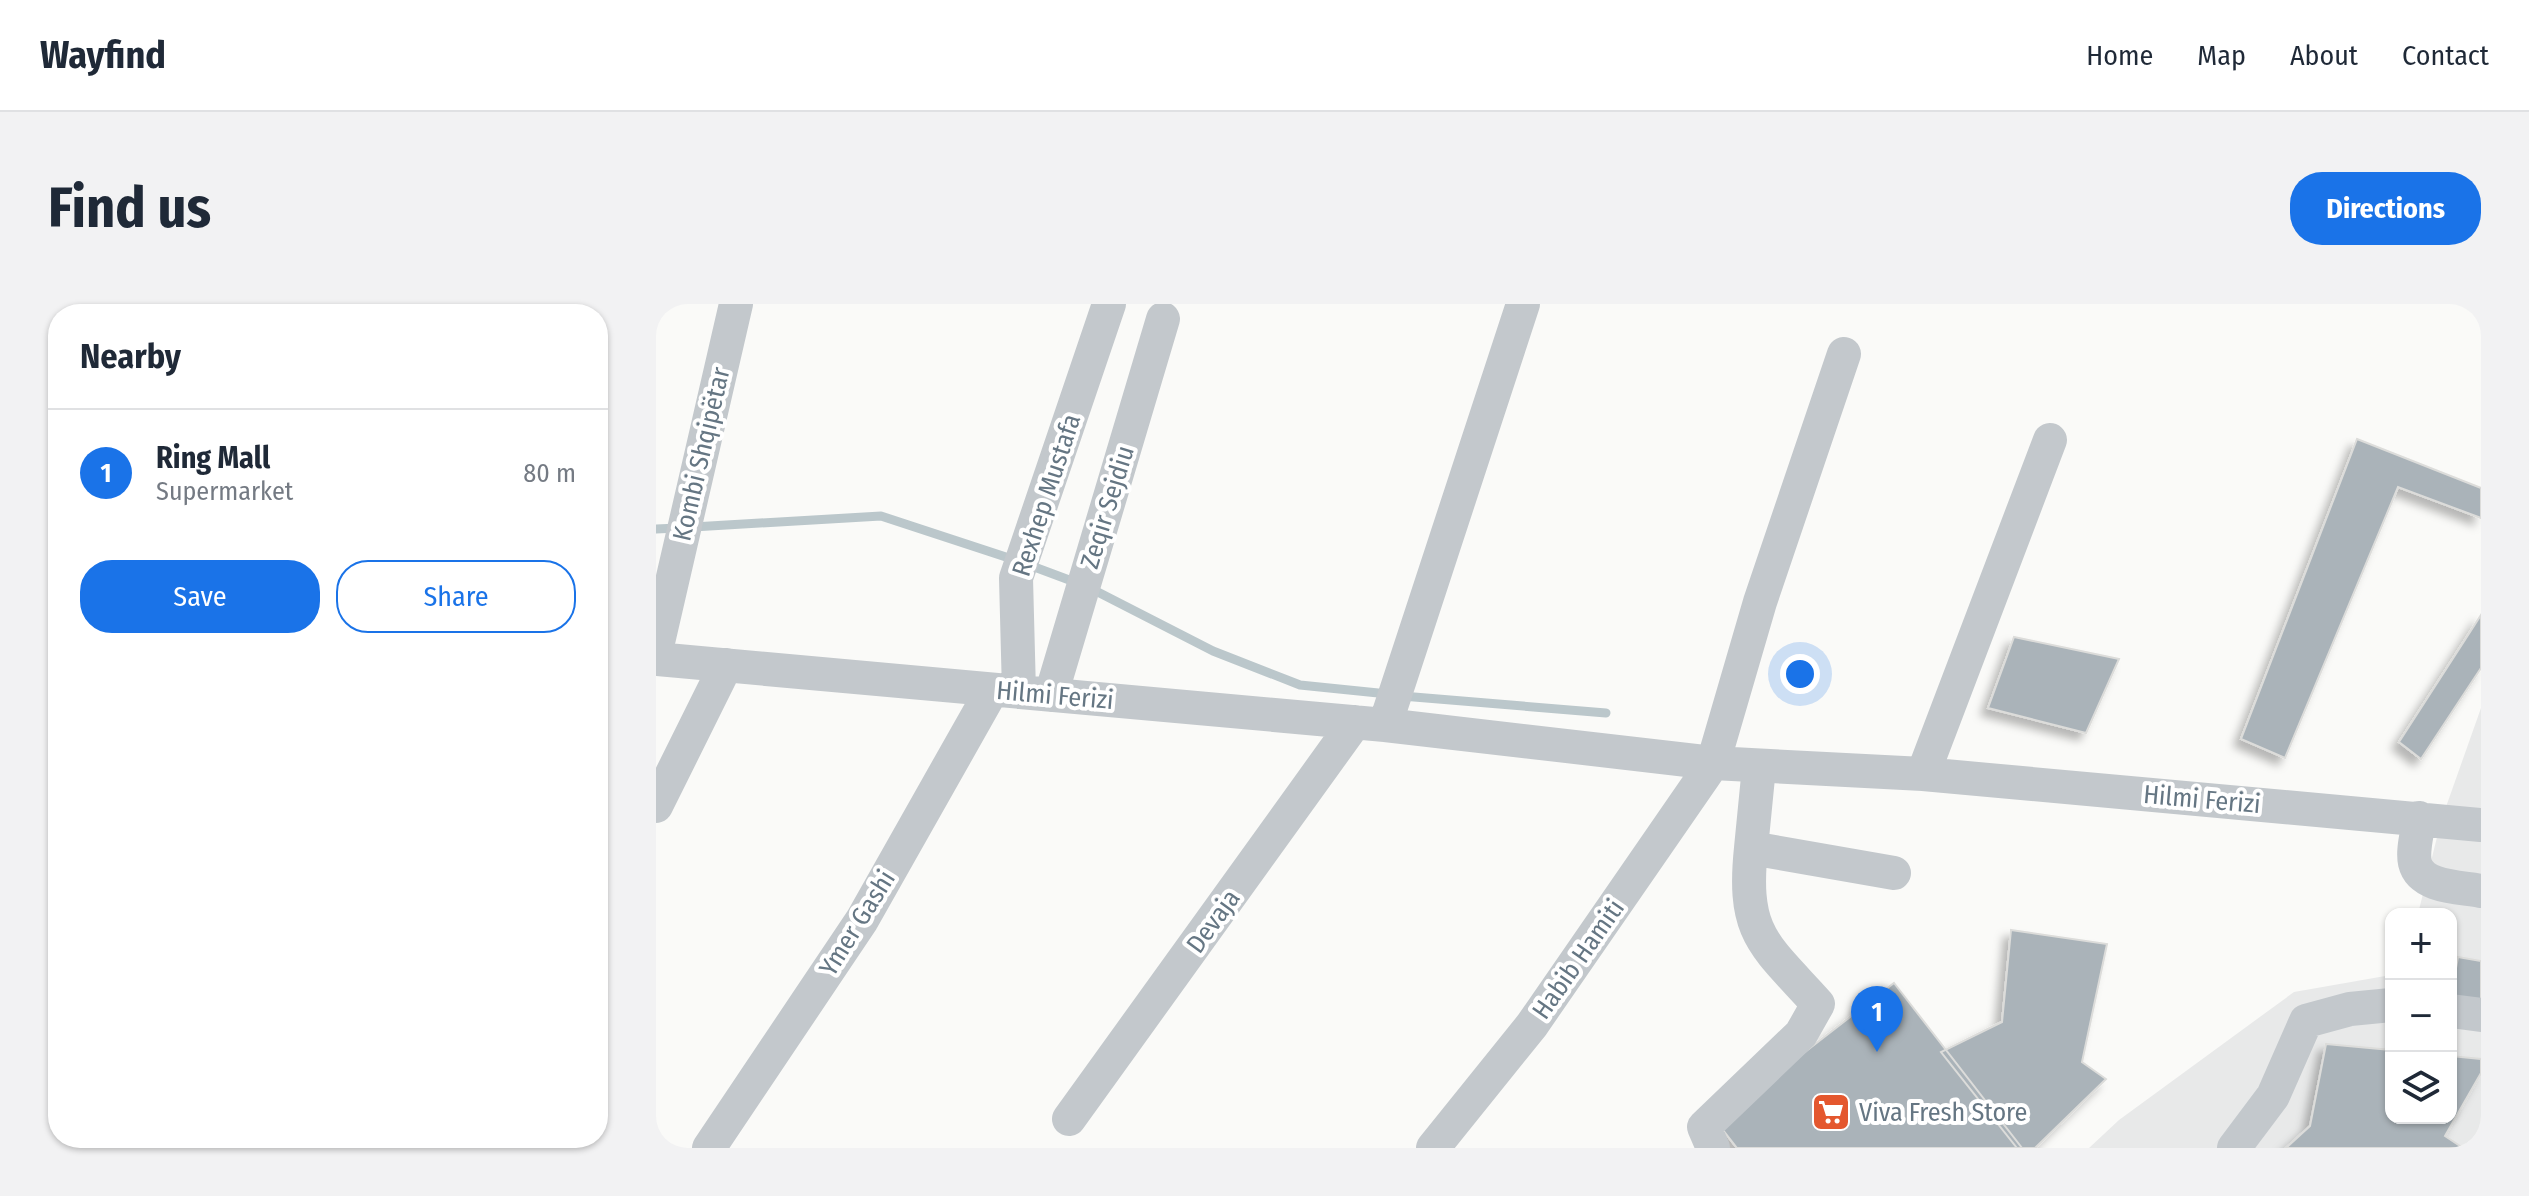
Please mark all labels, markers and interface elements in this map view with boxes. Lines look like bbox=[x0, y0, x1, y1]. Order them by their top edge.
text: Wayfind bbox=[40, 32, 166, 78]
text: Home bbox=[2086, 39, 2153, 72]
text: Map bbox=[2197, 39, 2246, 72]
text: About bbox=[2290, 39, 2358, 72]
text: Contact bbox=[2402, 39, 2489, 72]
button: Directions bbox=[2290, 172, 2481, 245]
text: Find us bbox=[48, 175, 211, 242]
text: Nearby bbox=[80, 336, 181, 377]
street label: Kombi Shqipëtar bbox=[666, 364, 737, 544]
street label: Rexhep Mustafa bbox=[1006, 410, 1087, 580]
text: Ring Mall bbox=[156, 440, 270, 476]
street label: Zeqir Sejdiu bbox=[1074, 442, 1141, 572]
text: 1 bbox=[101, 458, 112, 489]
text: 80 m bbox=[523, 458, 576, 489]
text: Supermarket bbox=[156, 476, 293, 507]
button: Save bbox=[80, 560, 320, 633]
button: Share bbox=[336, 560, 576, 633]
your location bbox=[1780, 654, 1820, 694]
street label: Hilmi Ferizi bbox=[995, 675, 1115, 716]
street label: Hilmi Ferizi bbox=[2142, 779, 2262, 820]
street label: Ymer Gashi bbox=[813, 865, 902, 982]
street label: Devaja bbox=[1180, 884, 1247, 959]
street label: Habib Hamiti bbox=[1526, 893, 1631, 1025]
map controls bbox=[2385, 908, 2457, 1124]
button: + bbox=[2385, 908, 2457, 980]
button: − bbox=[2385, 980, 2457, 1052]
pin: 1 bbox=[1851, 986, 1903, 1052]
button: layers bbox=[2385, 1052, 2457, 1124]
supermarket icon: Viva Fresh Store bbox=[1810, 1091, 1852, 1133]
place label: Viva Fresh Store bbox=[1859, 1097, 2027, 1128]

